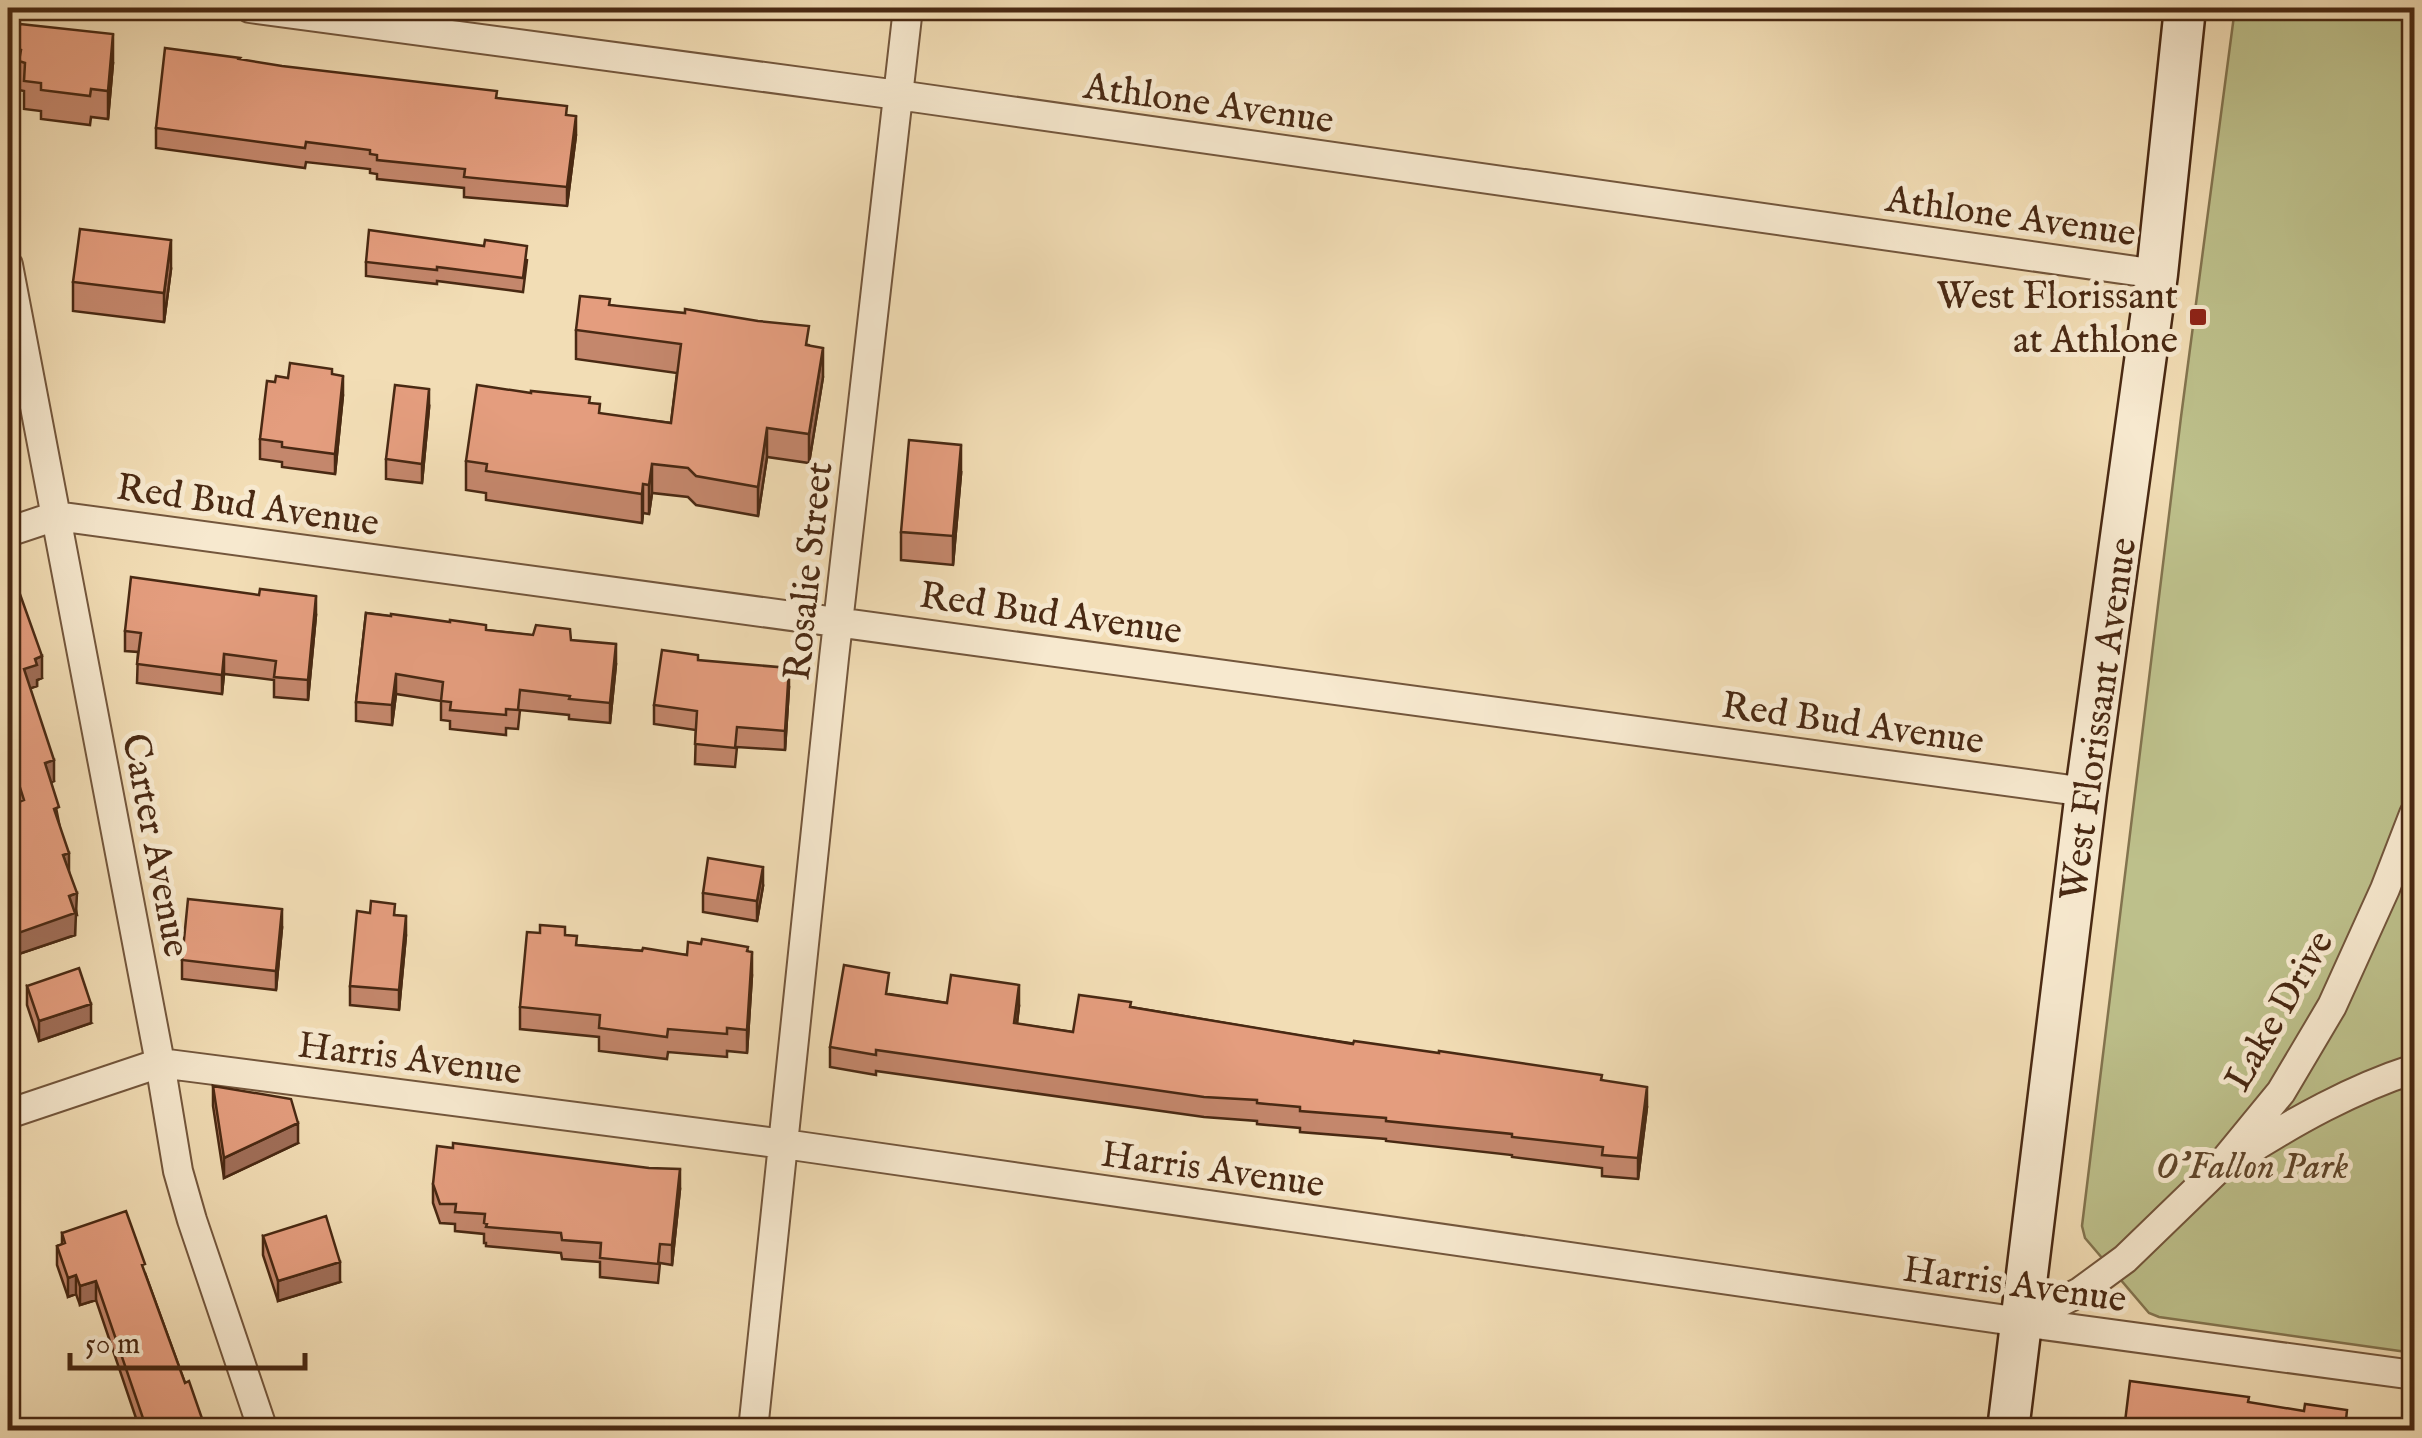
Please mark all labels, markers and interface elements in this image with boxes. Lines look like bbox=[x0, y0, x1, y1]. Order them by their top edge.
street label: Athlone Avenue bbox=[1080, 64, 1336, 146]
street label: Athlone Avenue bbox=[1882, 177, 2138, 259]
place label: West Florissant at Athlone bbox=[1936, 274, 2178, 366]
marker: West Florissant at Athlone bbox=[2187, 306, 2209, 328]
street label: Rosalie Street bbox=[775, 460, 845, 683]
street label: Red Bud Avenue bbox=[113, 465, 382, 549]
street label: West Florissant Avenue bbox=[2051, 535, 2149, 904]
street label: Red Bud Avenue bbox=[916, 573, 1185, 657]
street label: Red Bud Avenue bbox=[1718, 683, 1987, 767]
street label: Carter Avenue bbox=[109, 730, 199, 961]
street label: Lake Drive bbox=[2215, 923, 2346, 1100]
street label: Harris Avenue bbox=[295, 1022, 524, 1098]
street label: Harris Avenue bbox=[1098, 1132, 1327, 1210]
park label: O'Fallon Park bbox=[2156, 1144, 2348, 1192]
street label: Harris Avenue bbox=[1900, 1247, 2129, 1325]
scale bar bbox=[70, 1308, 305, 1370]
text: 50 m bbox=[85, 1326, 140, 1364]

